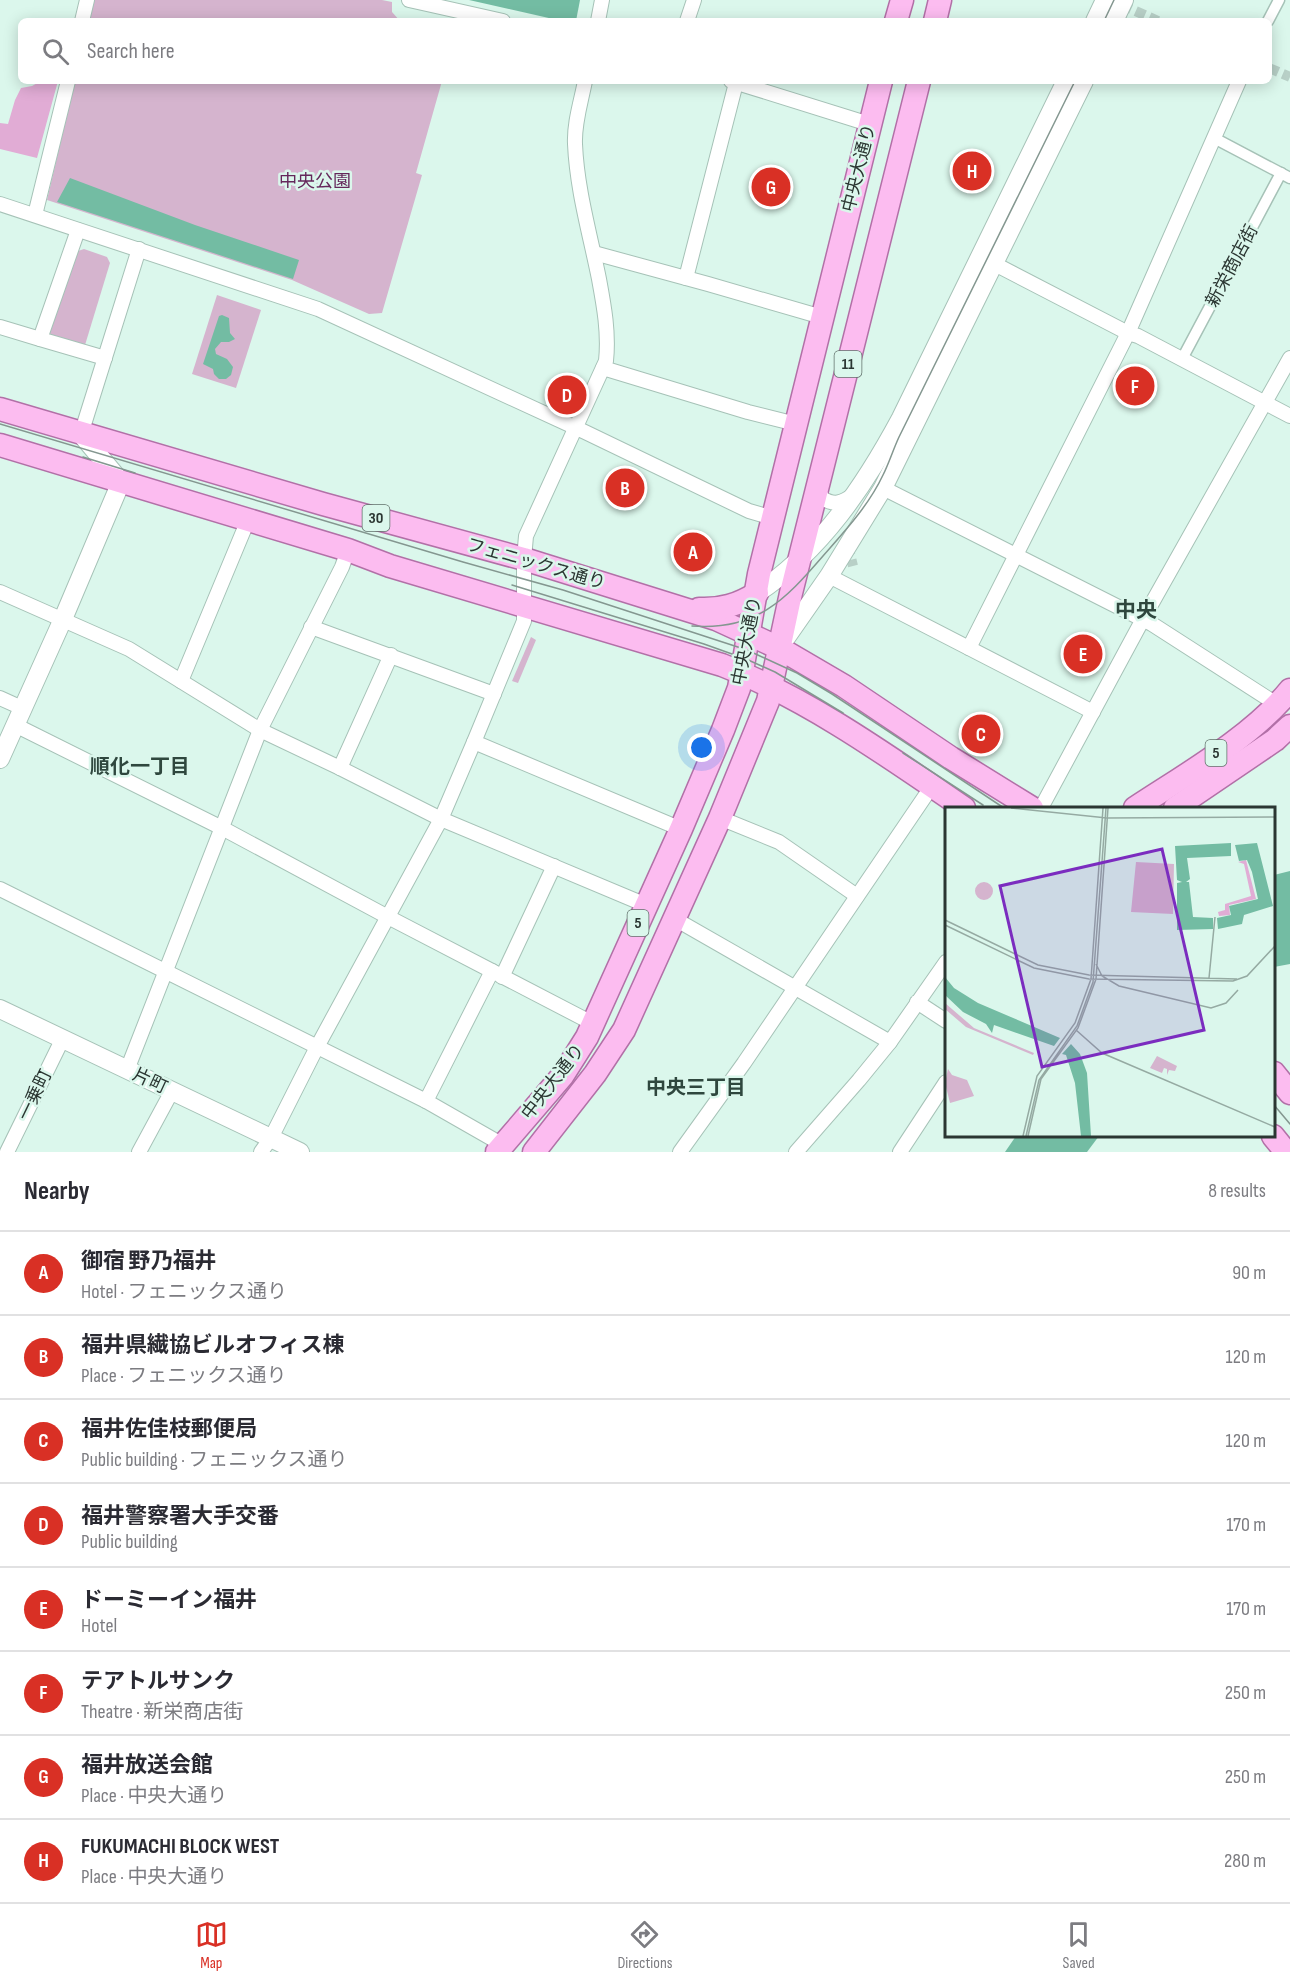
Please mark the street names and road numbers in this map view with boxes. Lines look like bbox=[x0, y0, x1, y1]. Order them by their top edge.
street label: 中央大通り bbox=[838, 122, 880, 214]
street label: 新栄商店街 bbox=[1202, 221, 1262, 311]
road number: 11 bbox=[834, 351, 862, 377]
road number: 30 bbox=[362, 505, 389, 531]
street label: フェニックス通り bbox=[464, 534, 608, 594]
street label: 中央大通り bbox=[728, 595, 766, 687]
road number: 5 bbox=[1206, 740, 1226, 766]
road number: 5 bbox=[628, 910, 648, 936]
street label: 中央大通り bbox=[517, 1040, 589, 1124]
street label: 片町 bbox=[129, 1064, 171, 1098]
street label: 一乗町 bbox=[14, 1066, 56, 1124]

